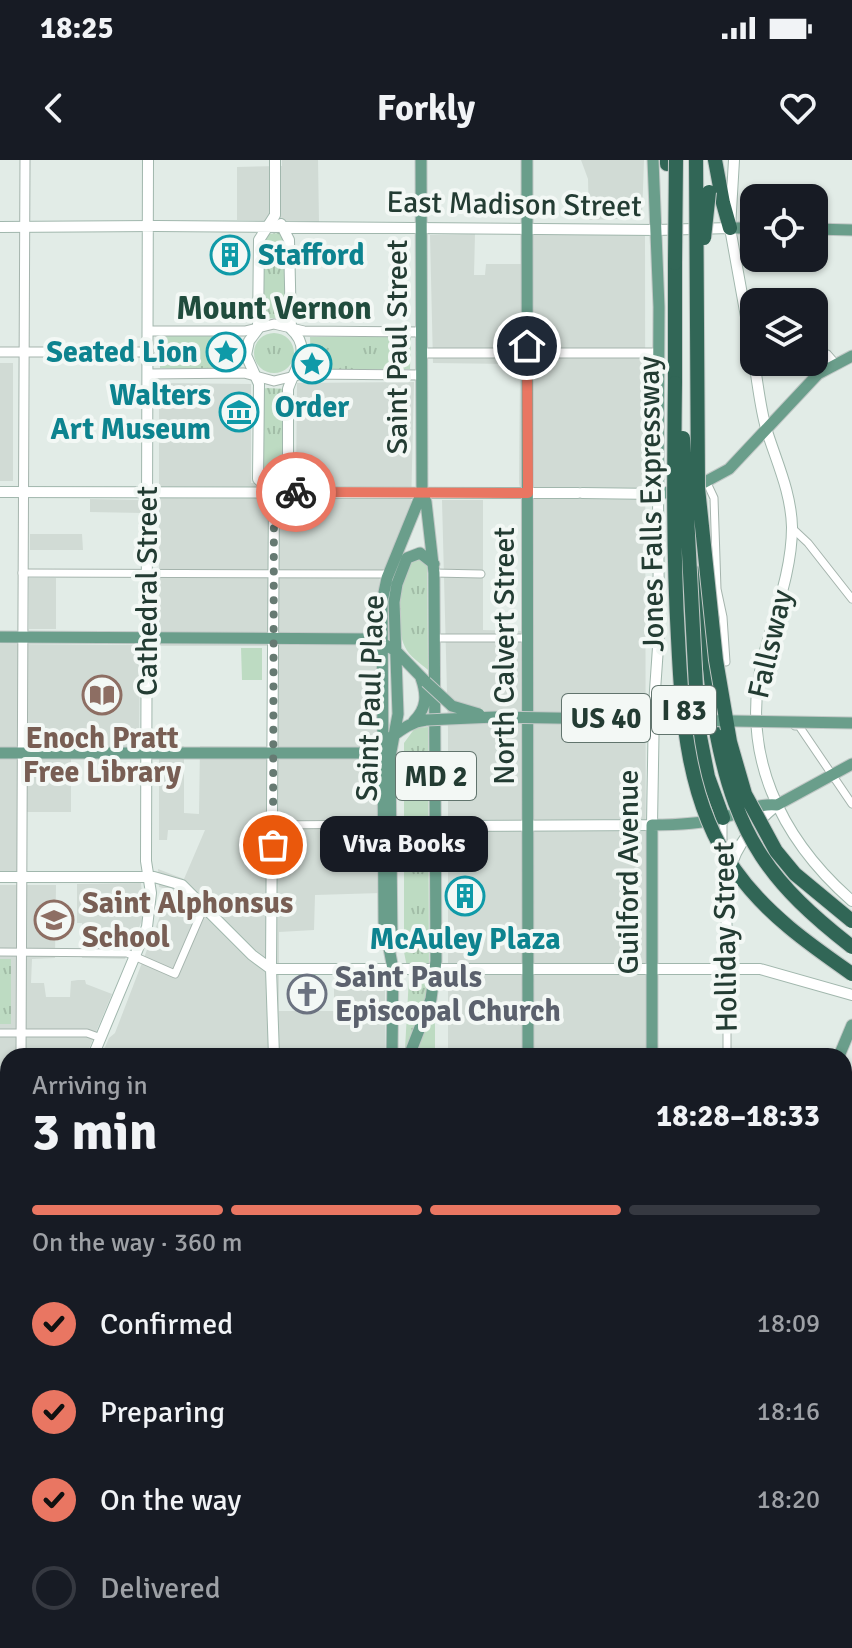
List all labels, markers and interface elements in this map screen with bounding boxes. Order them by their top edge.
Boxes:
text: 18:25 [40,10,114,47]
icon: back [32,86,76,130]
text: Forkly [377,86,475,131]
icon: heart [776,86,820,130]
street label: East Madison Street [386,184,642,225]
map controls [740,184,828,376]
button: locate [740,184,828,272]
building icon: Stafford [209,234,251,276]
place label: Stafford [258,237,365,274]
street label: Saint Paul Street [379,239,416,455]
button: layers [740,288,828,376]
district label: Mount Vernon [176,289,372,328]
pin [493,312,561,380]
icon: home [505,324,549,368]
place icon: Seated Lion [205,331,247,373]
place label: Seated Lion [46,334,198,371]
place icon: Order [291,343,333,385]
street label: Jones Falls Expressway [630,356,673,652]
place label: Walters Art Museum [51,377,211,448]
place label: Order [275,389,349,426]
museum icon: Walters Art Museum [218,391,260,433]
courier [256,452,336,532]
icon: bike [274,470,318,514]
street label: Cathedral Street [129,486,166,696]
street label: North Calvert Street [486,527,523,785]
street label: Fallsway [740,586,801,702]
street label: Saint Paul Place [348,594,393,802]
library icon: Enoch Pratt Free Library [81,674,123,716]
road number: I 83 [652,686,716,734]
road number: US 40 [562,694,650,742]
place label: Enoch Pratt Free Library [23,720,181,791]
road number: MD 2 [396,752,476,800]
street label: Guilford Avenue [610,770,647,974]
pin [239,811,307,879]
callout: Viva Books [321,817,489,873]
icon: bag [251,823,295,867]
text: Viva Books [342,828,466,860]
street label: Holliday Street [705,841,746,1033]
building icon: McAuley Plaza [444,875,486,917]
place label: Saint Alphonsus School [82,885,293,956]
school or university icon: Saint Alphonsus School [33,899,75,941]
place label: McAuley Plaza [369,921,561,958]
place label: Saint Pauls Episcopal Church [335,959,561,1030]
church icon: Saint Pauls Episcopal Church [286,973,328,1015]
text: Arriving in [32,1070,148,1102]
text: 18:28–18:33 [656,1098,820,1135]
text: 3 min [32,1100,158,1164]
text: On the way · 360 m [32,1227,242,1259]
icon: check [32,1302,76,1346]
text: Confirmed [100,1306,233,1343]
text: 18:09 [757,1308,820,1340]
icon: check [32,1390,76,1434]
text: Preparing [100,1394,225,1431]
text: 18:16 [757,1396,820,1428]
icon: check [32,1478,76,1522]
text: On the way [100,1482,241,1519]
text: 18:20 [757,1484,820,1516]
text: Delivered [100,1570,221,1607]

